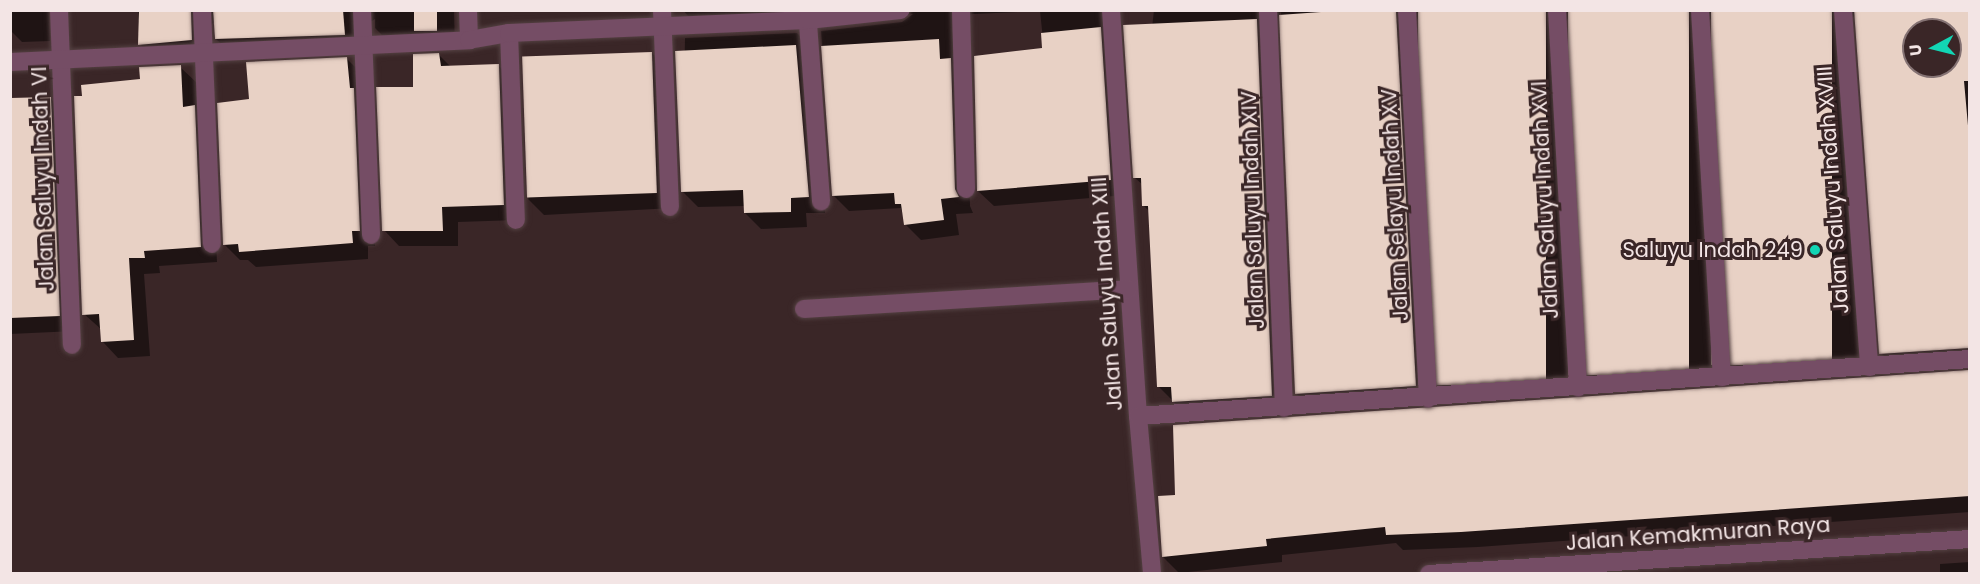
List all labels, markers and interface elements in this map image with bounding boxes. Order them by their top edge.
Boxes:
north arrow [1902,18,1962,78]
text: U [1904,43,1928,57]
street label: Jalan Saluyu Indah XVIII [1812,65,1854,315]
street label: Jalan Saluyu Indah VI [26,66,60,292]
street label: Jalan Saluyu Indah XVI [1526,80,1564,320]
street label: Jalan Selayu Indah XV [1376,88,1414,322]
street label: Jalan Saluyu Indah XIV [1236,91,1270,329]
street label: Jalan Saluyu Indah XIII [1086,176,1128,412]
place label: Saluyu Indah 249 [1622,237,1803,263]
marker: Saluyu Indah 249 [1808,243,1822,257]
street label: Jalan Kemakmuran Raya [1565,512,1831,556]

